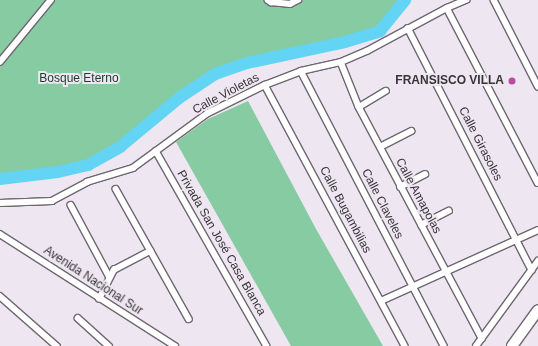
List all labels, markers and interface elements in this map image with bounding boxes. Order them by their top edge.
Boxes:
street label: Calle Violetas [190,70,262,118]
park label: Bosque Eterno [39,72,119,86]
place label: FRANSISCO VILLA [395,74,504,88]
marker: FRANSISCO VILLA [507,76,517,86]
street label: Calle Girasoles [455,104,505,184]
street label: Calle Amapolas [392,156,444,236]
street label: Calle Bugambilias [316,164,374,256]
street label: Calle Claveles [358,167,406,241]
street label: Privada San José Casa Blanca [173,168,269,318]
street label: Avenida Nacional Sur [41,244,145,318]

